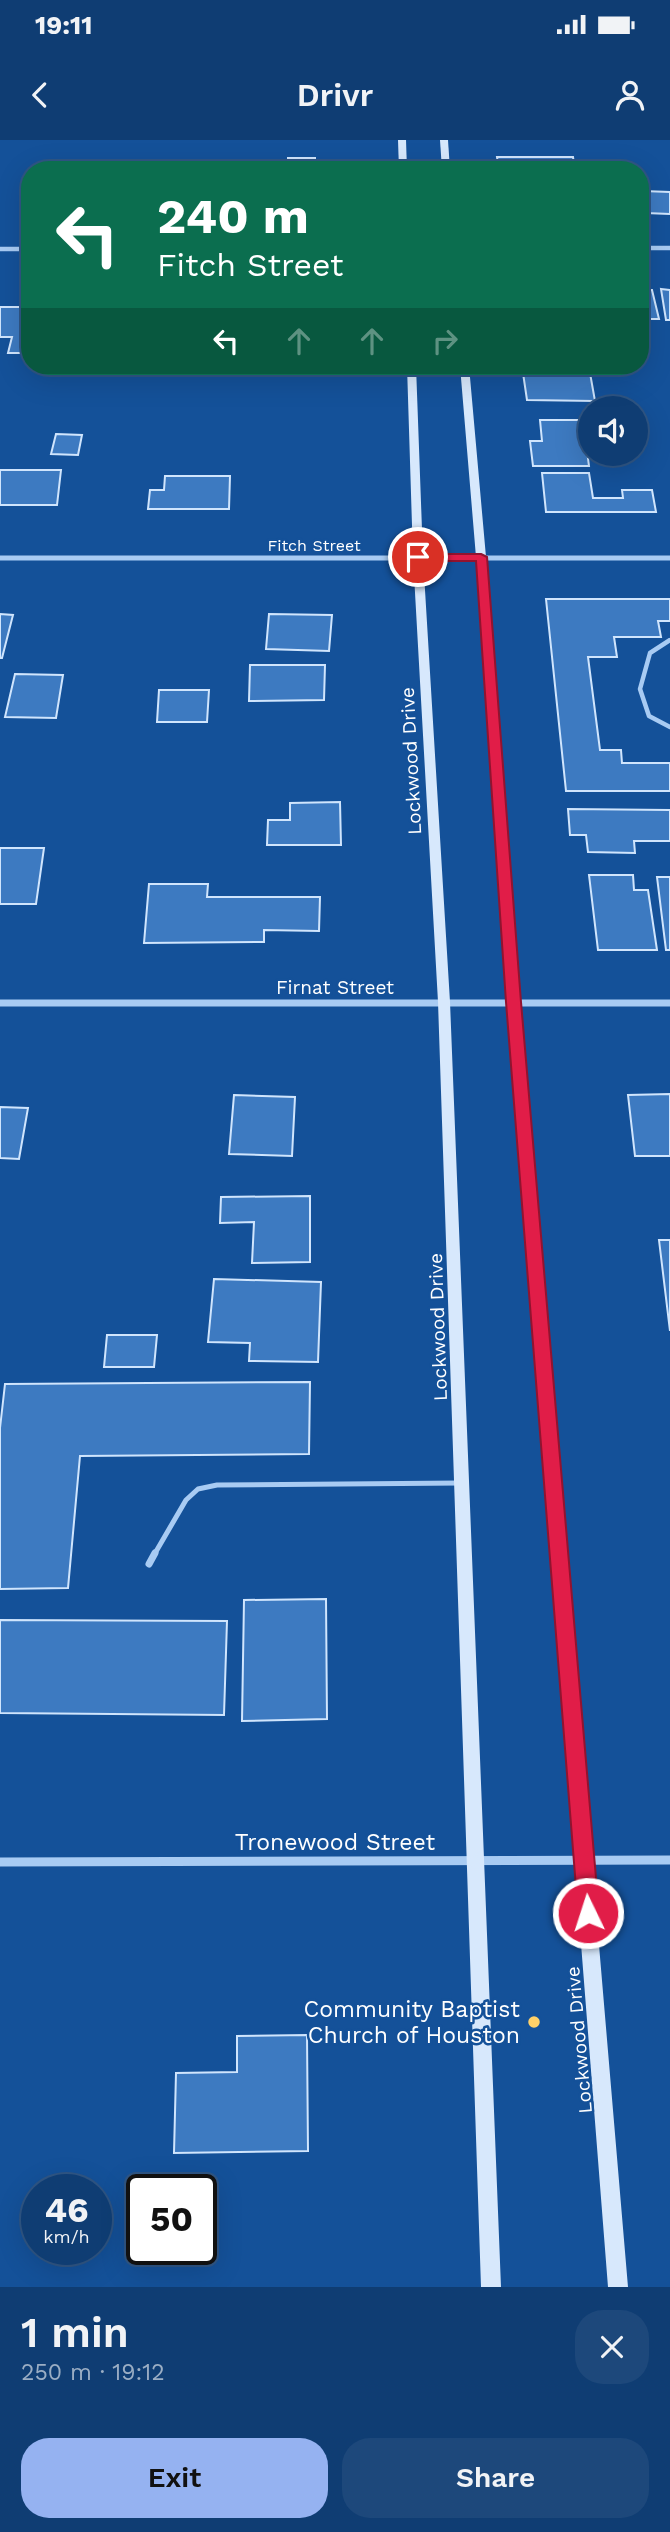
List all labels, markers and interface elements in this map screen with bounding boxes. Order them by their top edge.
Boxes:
text: 19:11 [35,10,93,40]
icon: back [21,76,59,114]
text: Drivr [297,76,373,114]
icon: person [611,76,649,114]
text: 240 m [157,187,309,245]
icon: left [42,189,133,280]
text: Fitch Street [157,246,343,284]
icon: left [207,322,245,360]
icon: ahead [280,322,318,360]
icon: ahead [353,322,391,360]
icon: right [426,322,464,360]
map controls [578,396,648,466]
button: sound [578,396,648,466]
pin [388,527,448,587]
street label: Fitch Street [267,536,361,555]
icon: arrive [399,538,437,576]
street label: Lockwood Drive [396,687,426,835]
street label: Firnat Street [276,976,394,999]
street label: Lockwood Drive [424,1253,452,1401]
street label: Tronewood Street [235,1829,436,1856]
position arrow [551,1876,625,1950]
street label: Lockwood Drive [561,1965,597,2115]
place label: Community Baptist Church of Houston [304,1996,520,2049]
marker: Community Baptist Church of Houston [526,2014,542,2030]
speed limit sign: 50 [126,2174,217,2265]
text: 46 [44,2189,89,2231]
text: km/h [43,2226,90,2247]
text: 1 min [21,2308,129,2357]
button: close [575,2310,649,2384]
text: 250 m · 19:12 [21,2359,165,2386]
button: Exit [21,2438,328,2518]
button: Share [342,2438,649,2518]

